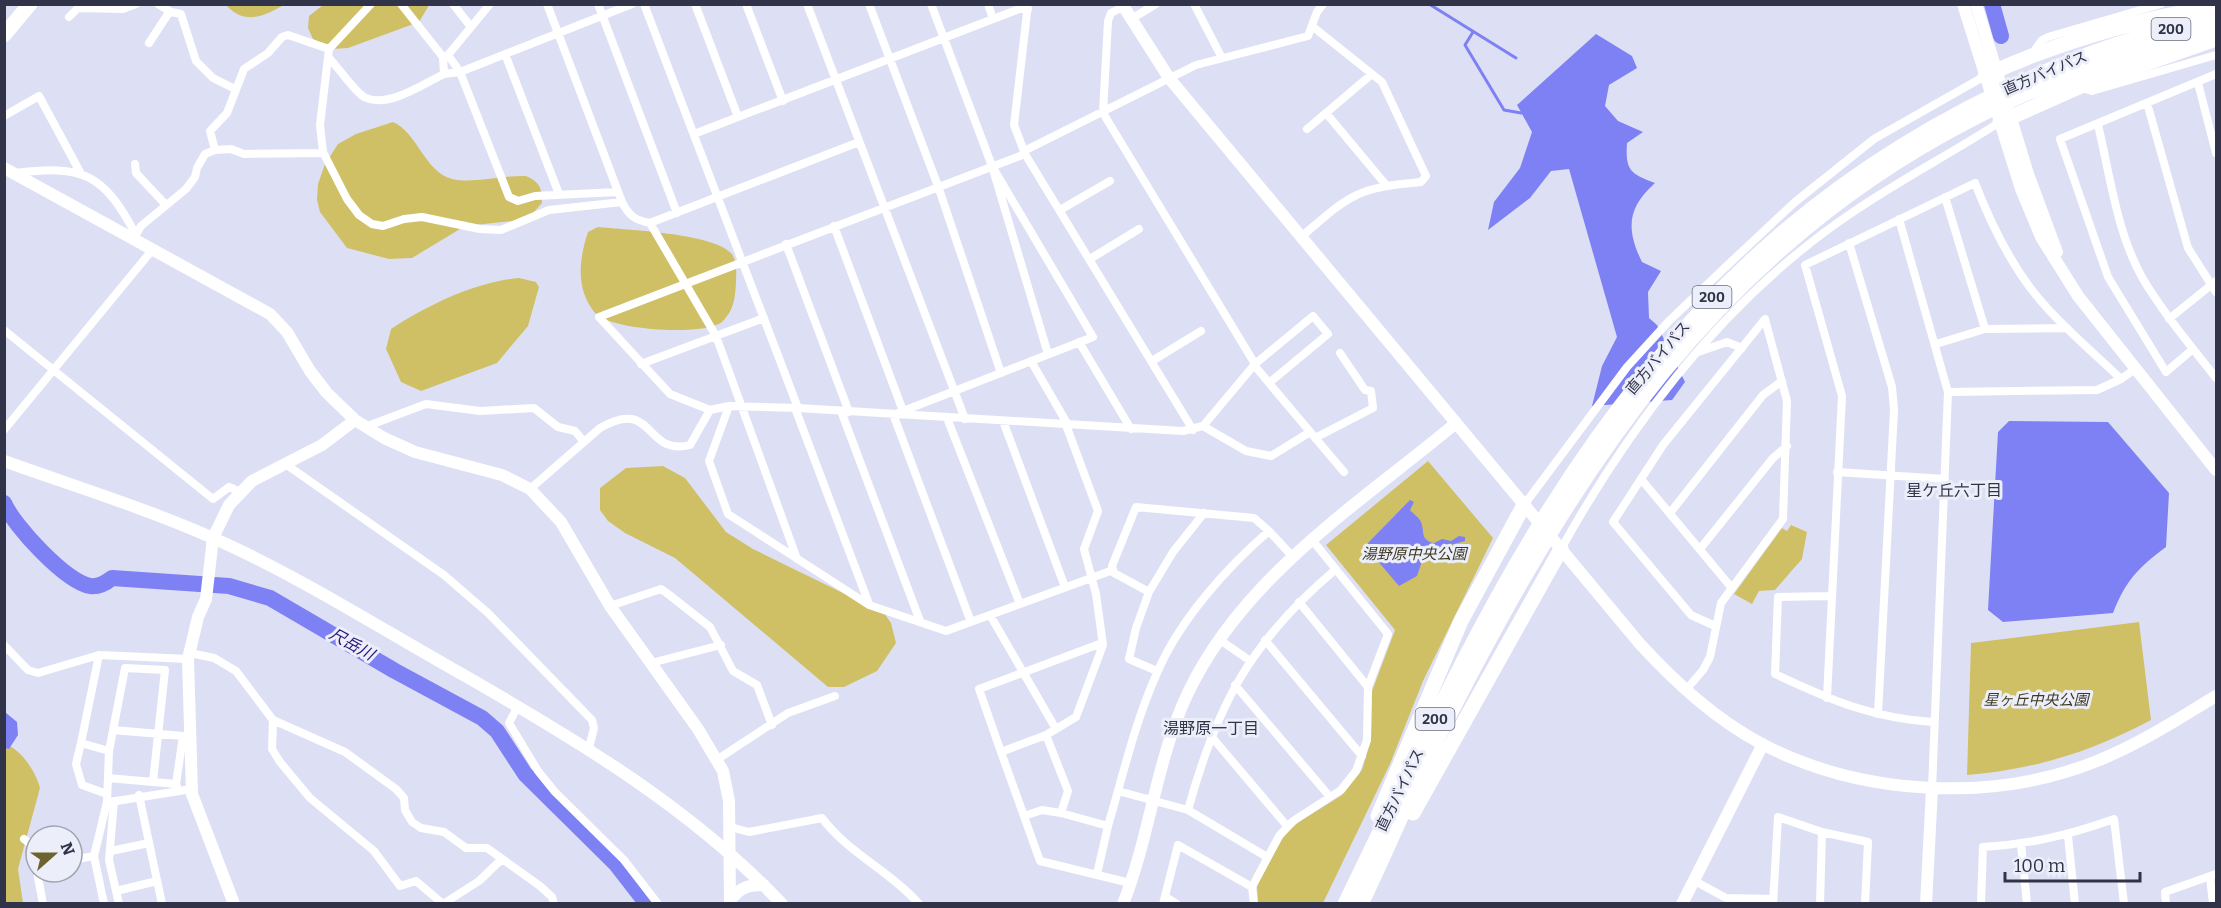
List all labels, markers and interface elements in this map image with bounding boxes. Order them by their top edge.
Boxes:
road number: 200 [2152,18,2190,40]
street label: 直方バイパス [2000,47,2090,99]
road number: 200 [1692,286,1732,308]
street label: 直方バイパス [1622,318,1694,398]
district label: 星ケ丘六丁目 [1906,481,2002,500]
park label: 湯野原中央公園 [1361,545,1468,563]
water label: 尺岳川 [326,624,379,665]
park label: 星ヶ丘中央公園 [1983,691,2090,709]
road number: 200 [1416,708,1454,730]
district label: 湯野原一丁目 [1163,719,1259,738]
street label: 直方バイパス [1372,746,1428,834]
north arrow [24,824,84,884]
text: N [56,840,79,858]
scale bar [2005,845,2140,883]
text: 100 m [2014,855,2065,877]

